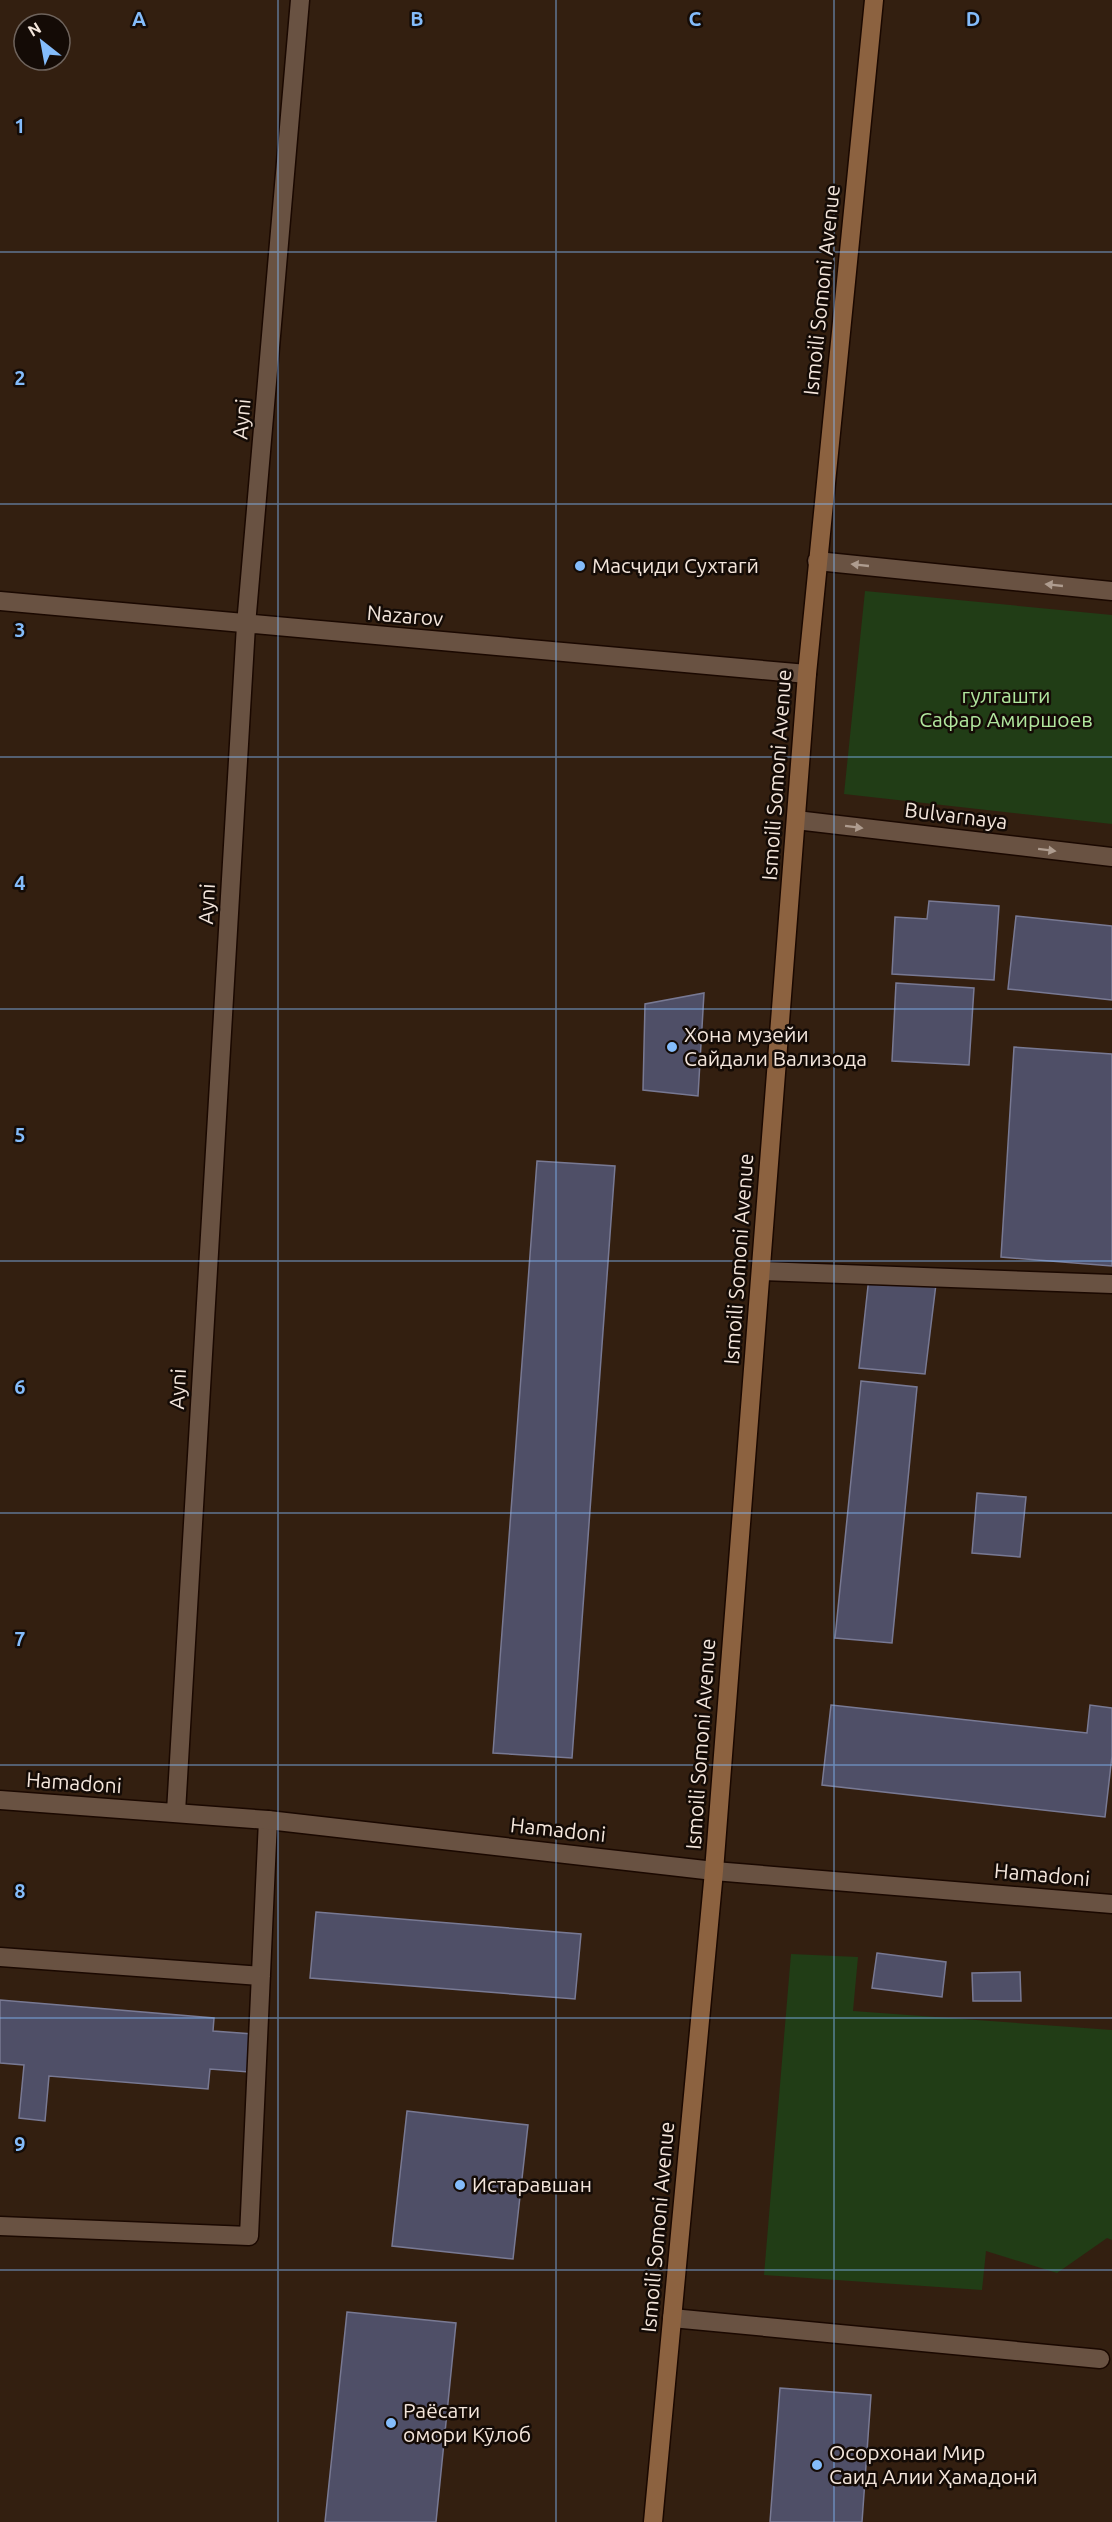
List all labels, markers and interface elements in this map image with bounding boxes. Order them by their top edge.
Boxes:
text: A [132,7,146,30]
text: B [410,7,424,30]
text: C [689,7,702,30]
text: D [966,7,980,30]
north arrow [12,12,72,72]
text: N [25,18,44,40]
text: 1 [14,114,26,137]
street label: Ismoili Somoni Avenue [798,183,844,396]
text: 2 [14,366,26,389]
street label: Ayni [227,398,255,440]
place label: Масҷиди Сухтагӣ [592,553,759,577]
marker: Масҷиди Сухтагӣ [573,559,587,573]
one-way arrow [850,560,869,570]
one-way arrow [1044,580,1063,590]
street label: Nazarov [366,600,444,630]
text: 3 [14,618,26,641]
street label: Ismoili Somoni Avenue [757,668,795,881]
park label: гулгашти Сафар Амиршоев [919,683,1093,731]
street label: Bulvarnaya [903,797,1009,833]
one-way arrow [844,822,863,831]
one-way arrow [1038,845,1057,855]
text: 4 [14,871,26,894]
street label: Ayni [193,883,219,925]
place label: Хона музейи Сайдали Вализода [684,1022,867,1070]
marker: Хона музейи Сайдали Вализода [665,1040,679,1054]
text: 5 [14,1123,26,1146]
street label: Ismoili Somoni Avenue [719,1152,757,1365]
street label: Ayni [164,1368,190,1410]
text: 6 [14,1375,26,1398]
text: 7 [14,1627,26,1650]
street label: Ismoili Somoni Avenue [681,1637,719,1850]
street label: Hamadoni [25,1767,123,1797]
street label: Hamadoni [509,1812,607,1846]
street label: Hamadoni [993,1858,1091,1890]
text: 8 [14,1879,26,1902]
street label: Ismoili Somoni Avenue [636,2120,678,2333]
text: 9 [14,2132,26,2155]
place label: Истаравшан [472,2172,592,2196]
marker: Истаравшан [453,2178,467,2192]
place label: Раёсати омори Кӯлоб [403,2398,531,2446]
marker: Раёсати омори Кӯлоб [384,2416,398,2430]
place label: Осорхонаи Мир Саид Алии Ҳамадонӣ [829,2440,1038,2488]
marker: Осорхонаи Мир Саид Алии Ҳамадонӣ [810,2458,824,2472]

